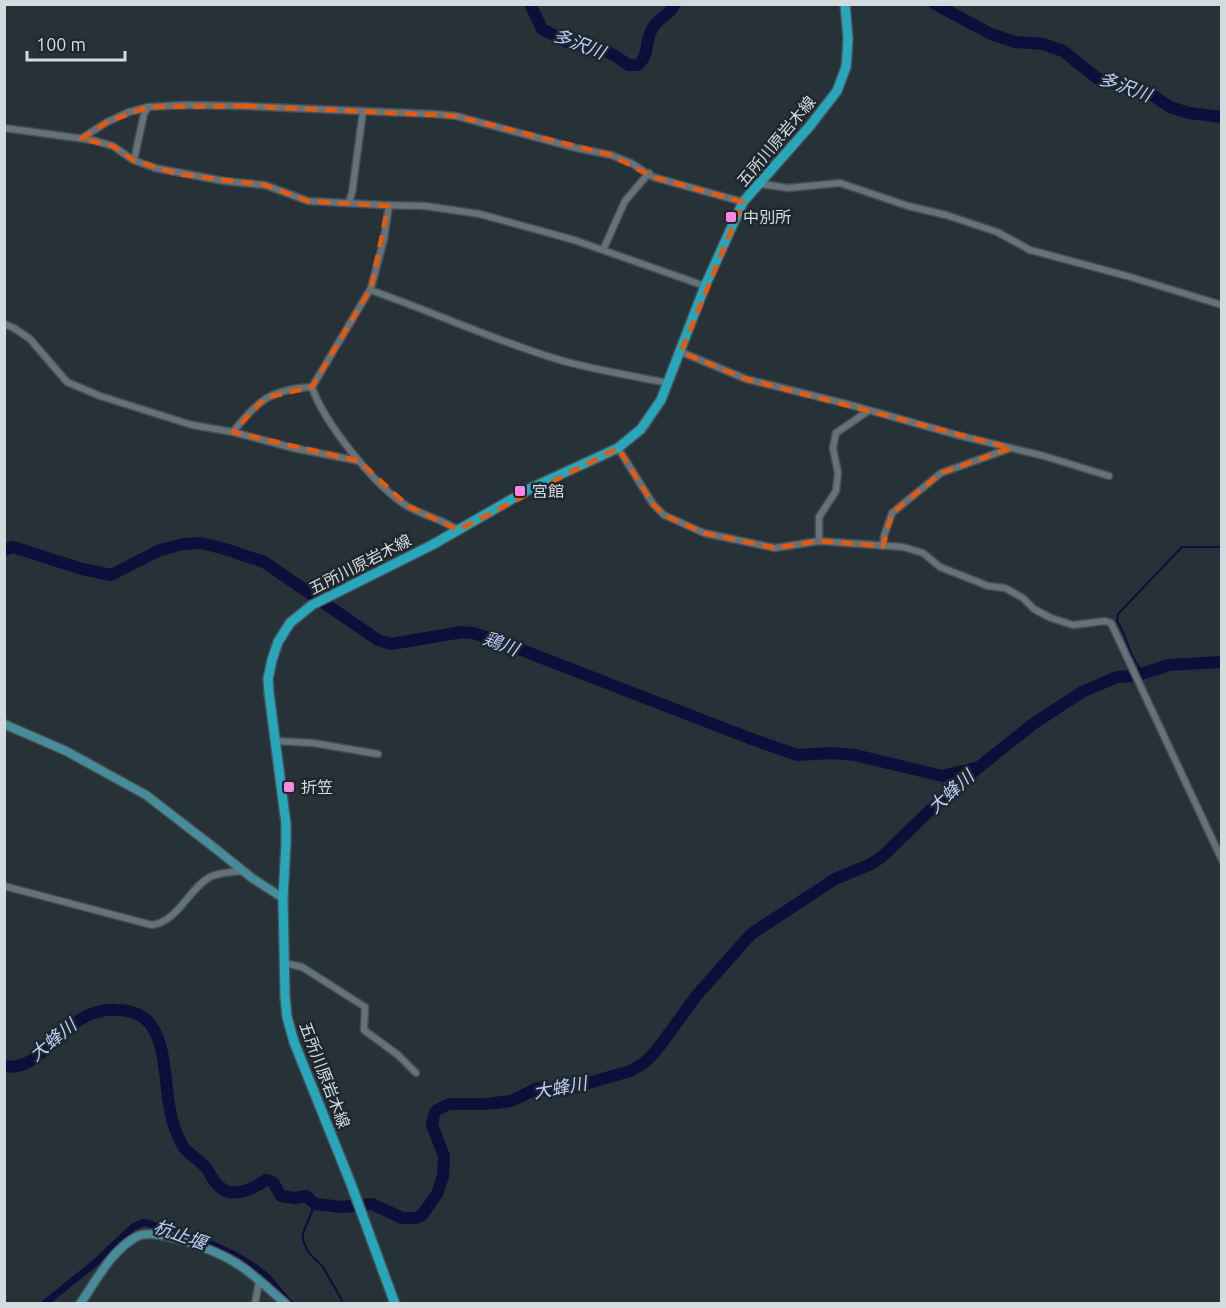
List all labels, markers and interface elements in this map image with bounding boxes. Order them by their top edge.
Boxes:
scale bar [27,24,124,62]
water label: 多沢川 [551,24,610,63]
text: 100 m [36,34,86,54]
water label: 多沢川 [1097,67,1156,105]
street label: 五所川原岩木線 [733,92,819,190]
place label: 中別所 [743,208,791,226]
marker: 中別所 [724,210,738,224]
place label: 宮館 [532,482,564,500]
marker: 宮館 [513,484,527,498]
street label: 五所川原岩木線 [306,531,414,597]
water label: 鶏川 [481,627,524,660]
water label: 大蜂川 [924,764,979,817]
place label: 折笠 [301,778,333,796]
marker: 折笠 [282,780,296,794]
water label: 大蜂川 [25,1013,81,1064]
street label: 五所川原岩木線 [297,1019,353,1131]
water label: 大蜂川 [532,1072,590,1102]
water label: 杭止堰 [152,1215,212,1254]

